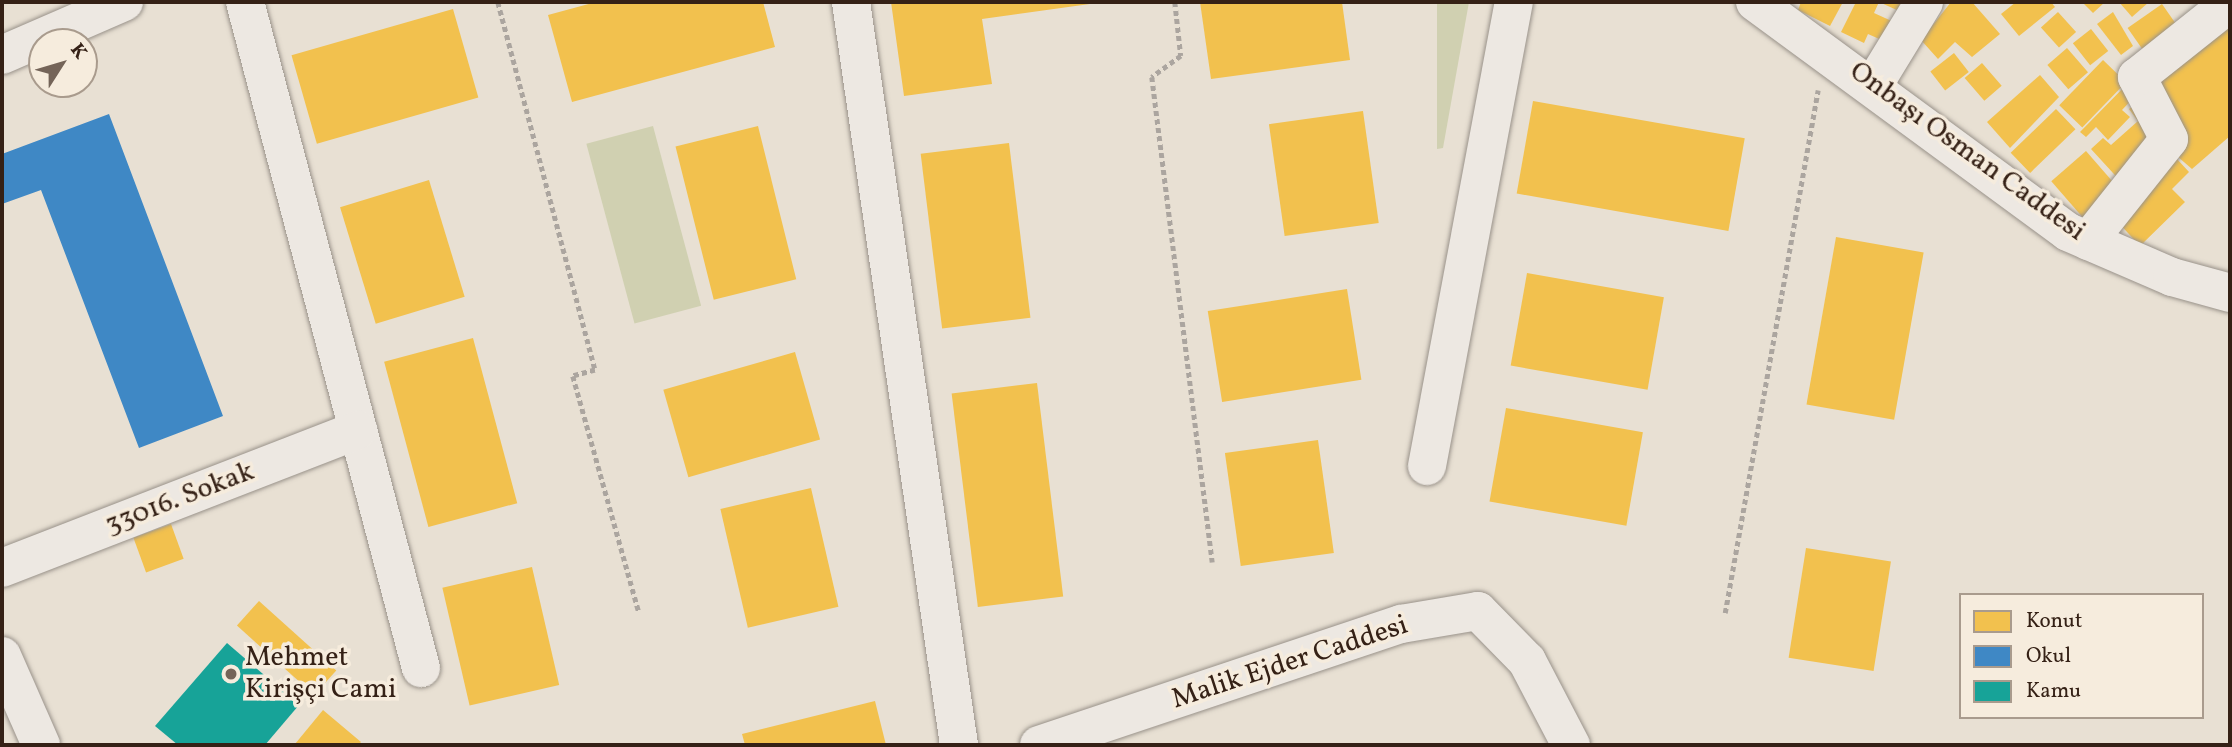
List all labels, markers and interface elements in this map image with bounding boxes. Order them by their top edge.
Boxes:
north arrow [28,28,98,98]
text: K [64,38,93,65]
street label: Onbaşı Osman Caddesi [1842,55,2092,249]
street label: 33016. Sokak [101,455,259,543]
legend [1959,593,2204,719]
text: Konut [2026,607,2082,636]
street label: Malik Ejder Caddesi [1168,609,1412,717]
place label: Mehmet Kirişçi Cami [245,641,397,707]
text: Okul [2026,642,2071,671]
marker: Mehmet Kirişçi Cami [223,666,239,682]
text: Kamu [2026,677,2081,706]

